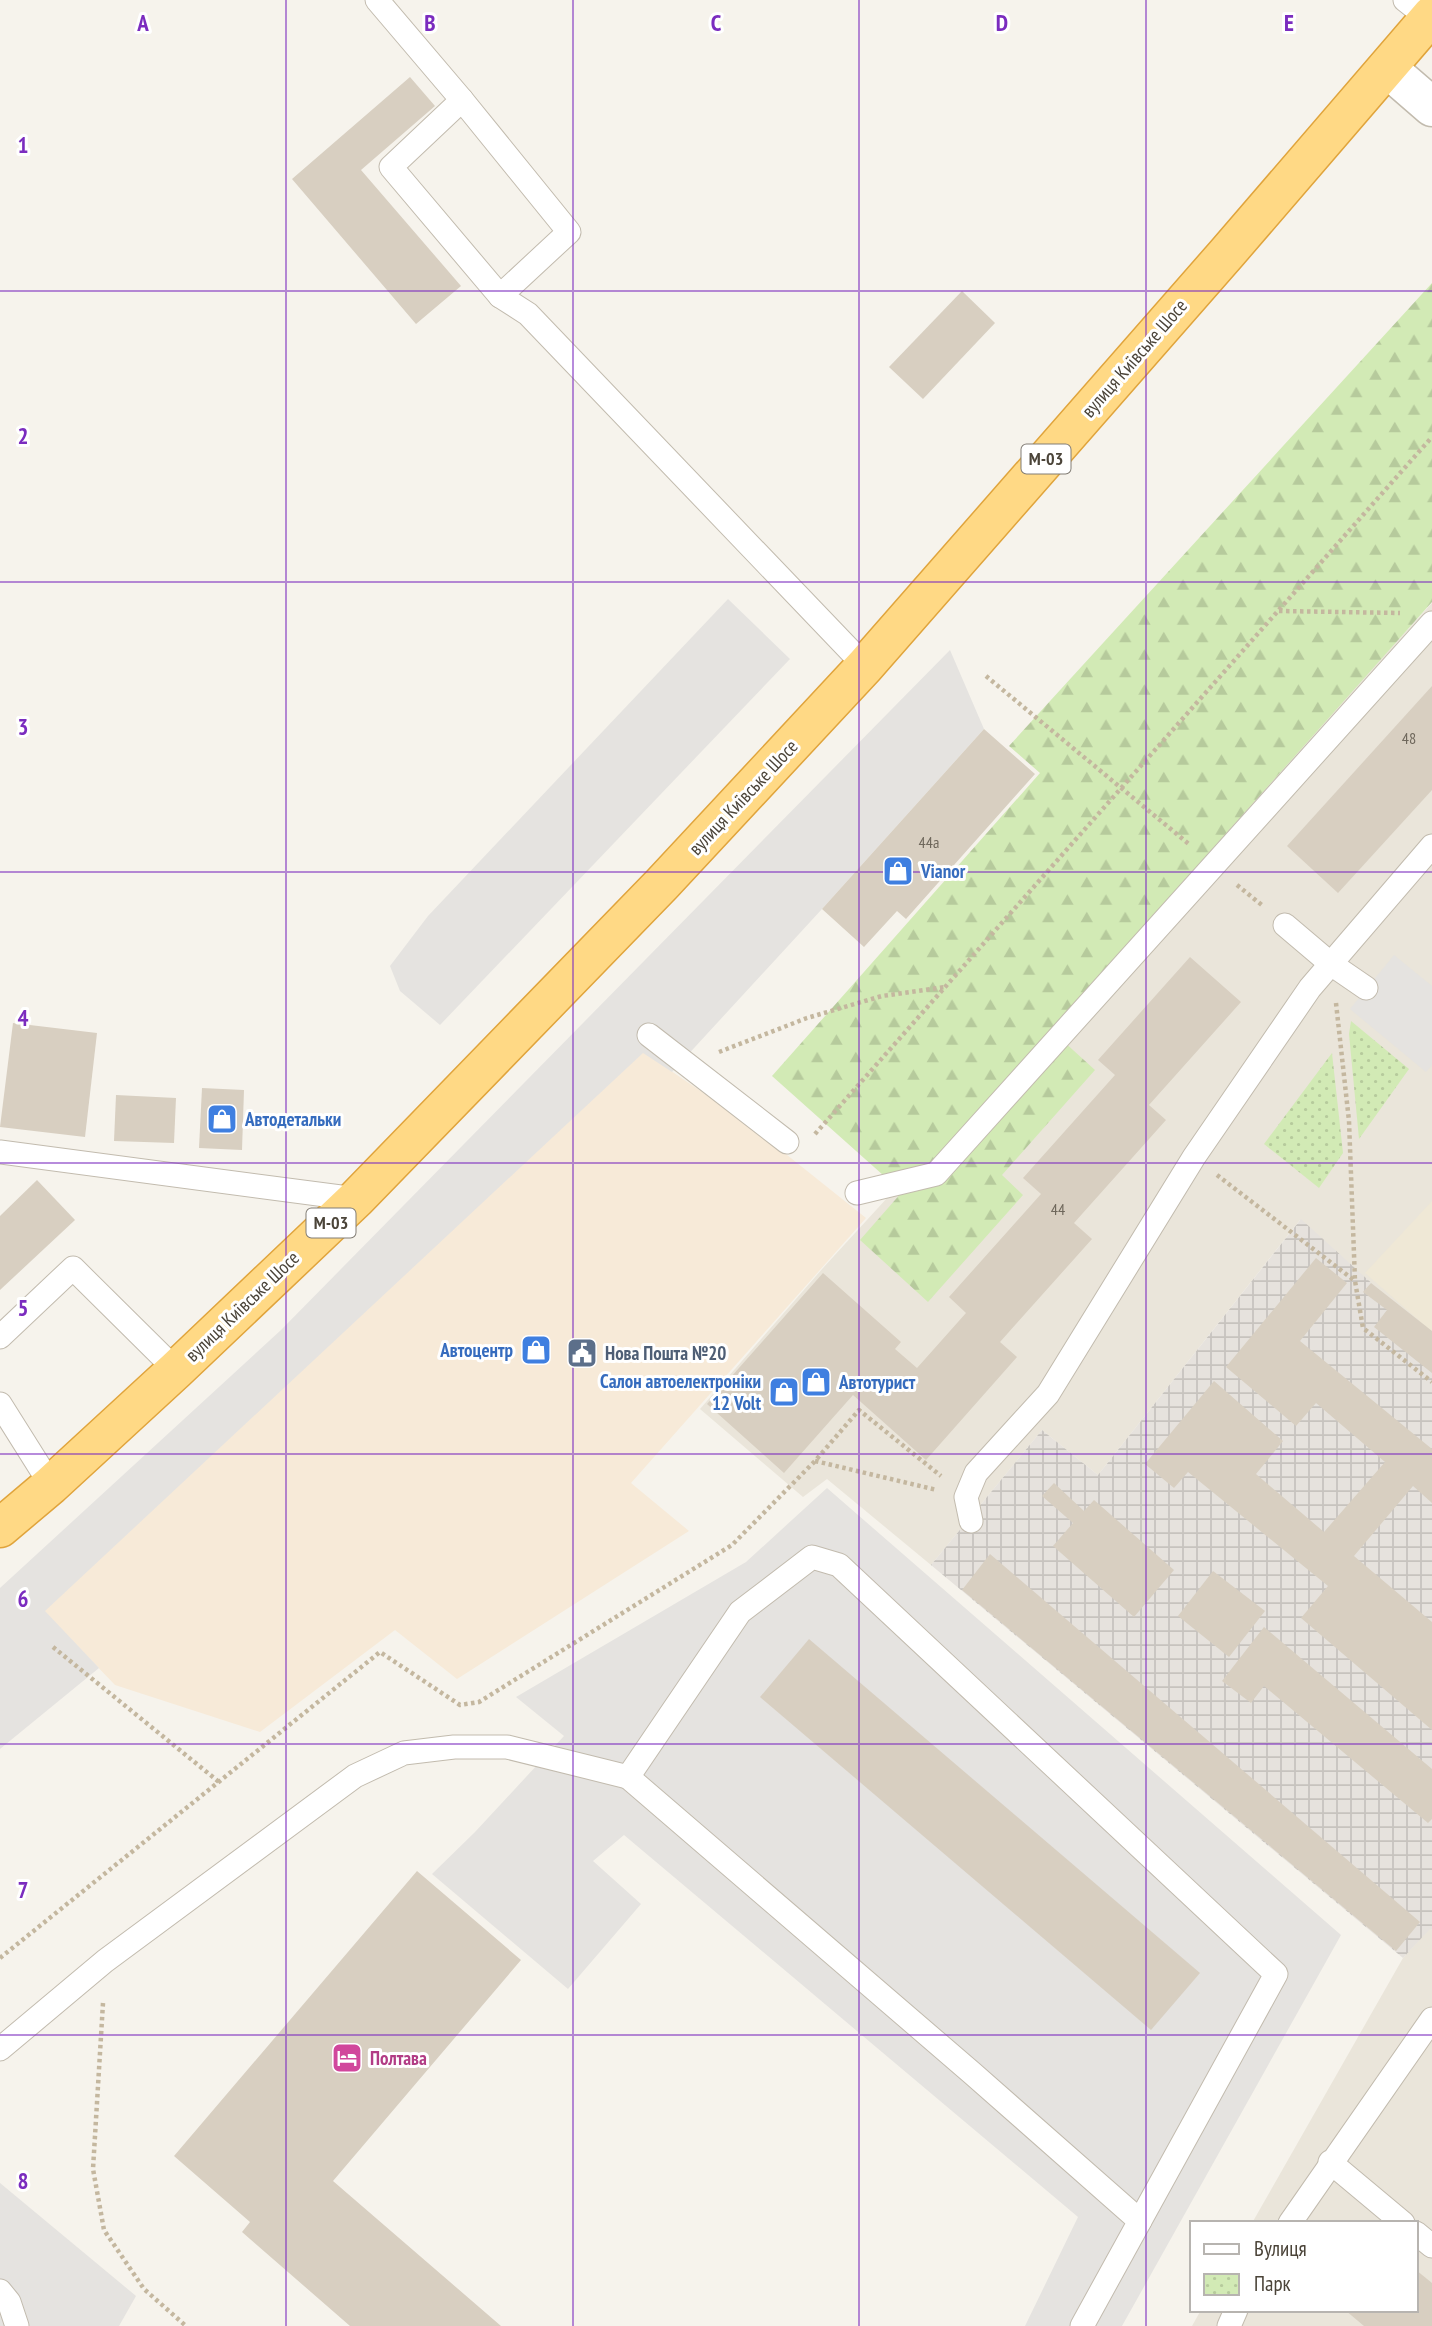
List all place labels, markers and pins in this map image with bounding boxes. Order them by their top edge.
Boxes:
shop icon: Vianor [881,854,915,888]
place label: Vianor [920,859,966,883]
shop icon: Автодетальки [205,1102,239,1136]
place label: Автодетальки [244,1107,341,1131]
shop icon: Автоцентр [519,1333,553,1367]
public building icon: Нова Пошта №20 [565,1336,599,1370]
place label: Автоцентр [439,1338,514,1362]
place label: Нова Пошта №20 [605,1341,726,1365]
shop icon: Автотурист [799,1365,833,1399]
place label: Салон автоелектроніки 12 Volt [600,1369,761,1415]
place label: Автотурист [838,1370,916,1394]
shop icon: Салон автоелектроніки 12 Volt [767,1375,801,1409]
hotel icon: Полтава [330,2041,364,2075]
place label: Полтава [370,2046,427,2070]

